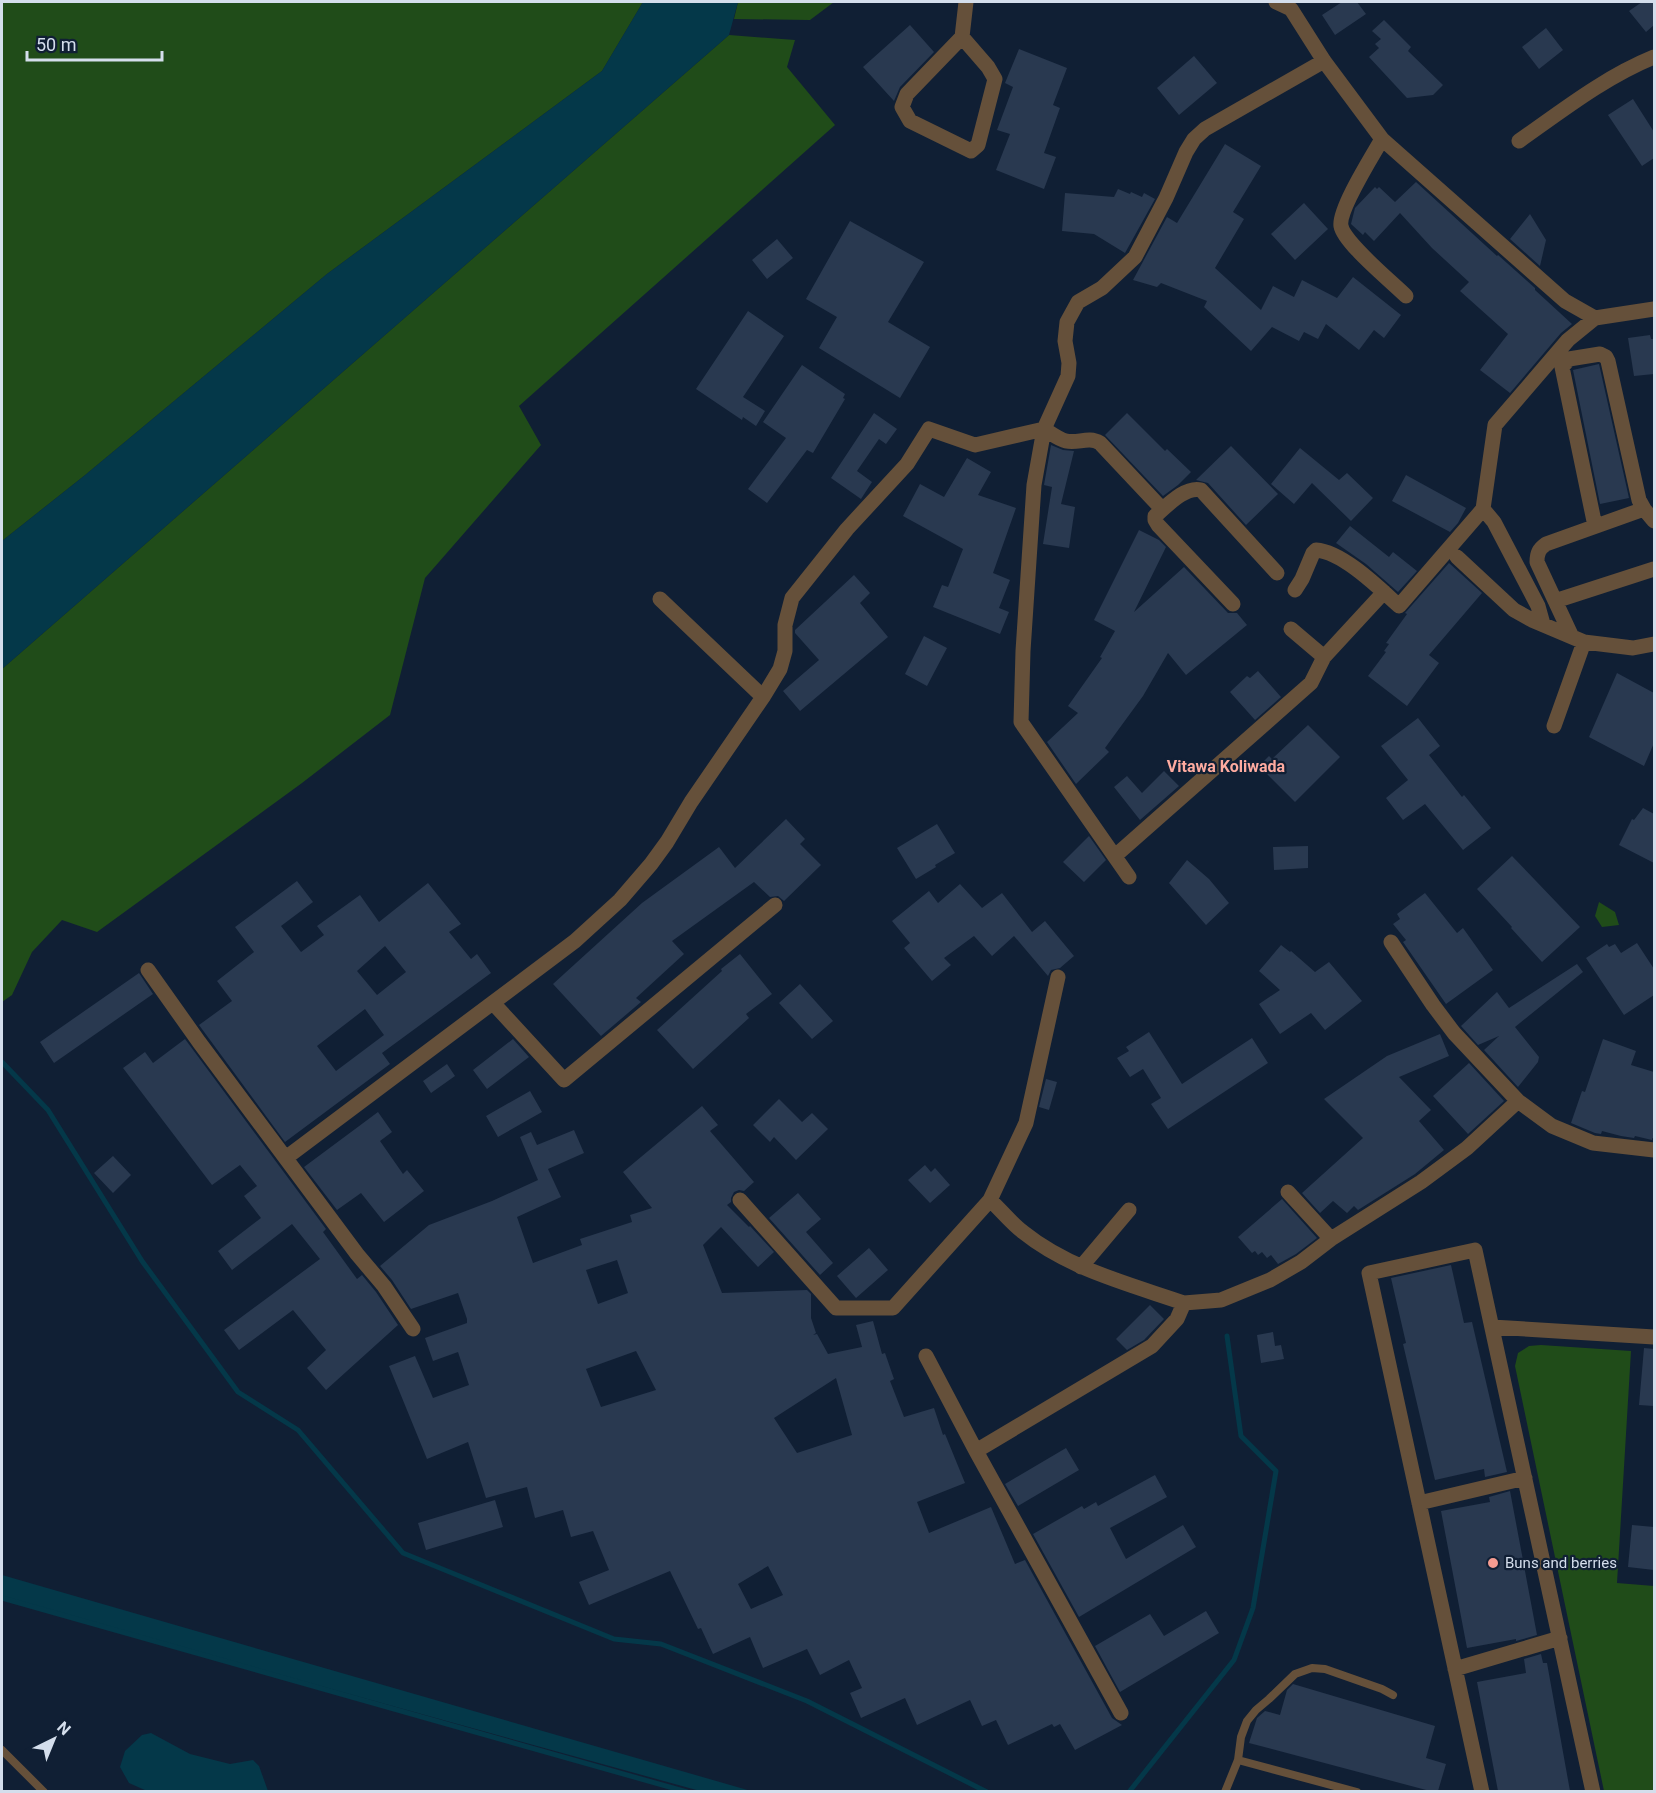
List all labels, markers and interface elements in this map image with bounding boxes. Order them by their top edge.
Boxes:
scale bar [27,24,162,62]
text: 50 m [36,34,76,55]
district label: Vitawa Koliwada [1167,757,1286,776]
place label: Buns and berries [1505,1554,1617,1572]
marker: Buns and berries [1486,1556,1500,1570]
north arrow [24,1709,84,1769]
text: N [53,1718,74,1739]

